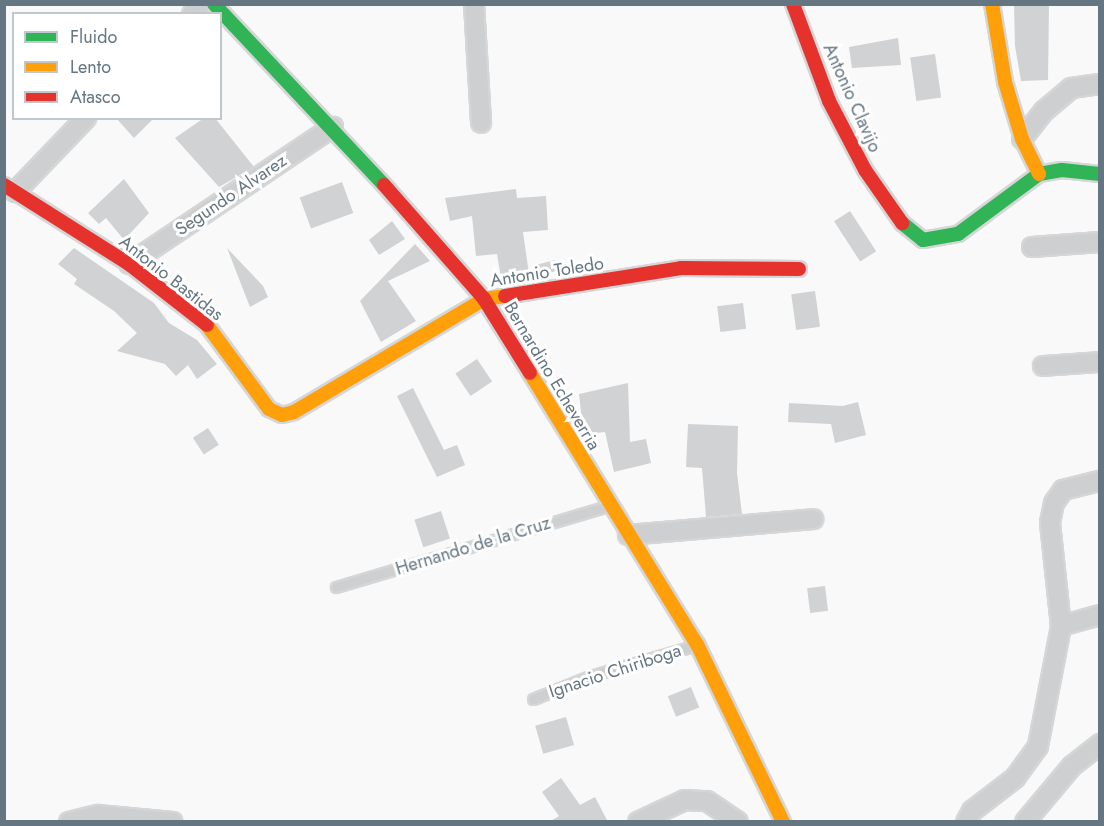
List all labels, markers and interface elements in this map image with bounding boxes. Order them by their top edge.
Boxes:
legend [12,12,222,120]
text: Fluido [70,24,117,50]
street label: Antonio Clavijo [818,40,886,156]
text: Lento [70,54,111,80]
text: Atasco [70,84,121,110]
street label: Segundo Alvarez [171,150,291,240]
street label: Antonio Bastidas [115,231,227,325]
street label: Antonio Toledo [489,252,605,292]
street label: Bernardino Echeverria [499,298,605,454]
street label: Hernando de la Cruz [393,512,553,580]
street label: Ignacio Chiriboga [546,639,684,703]

